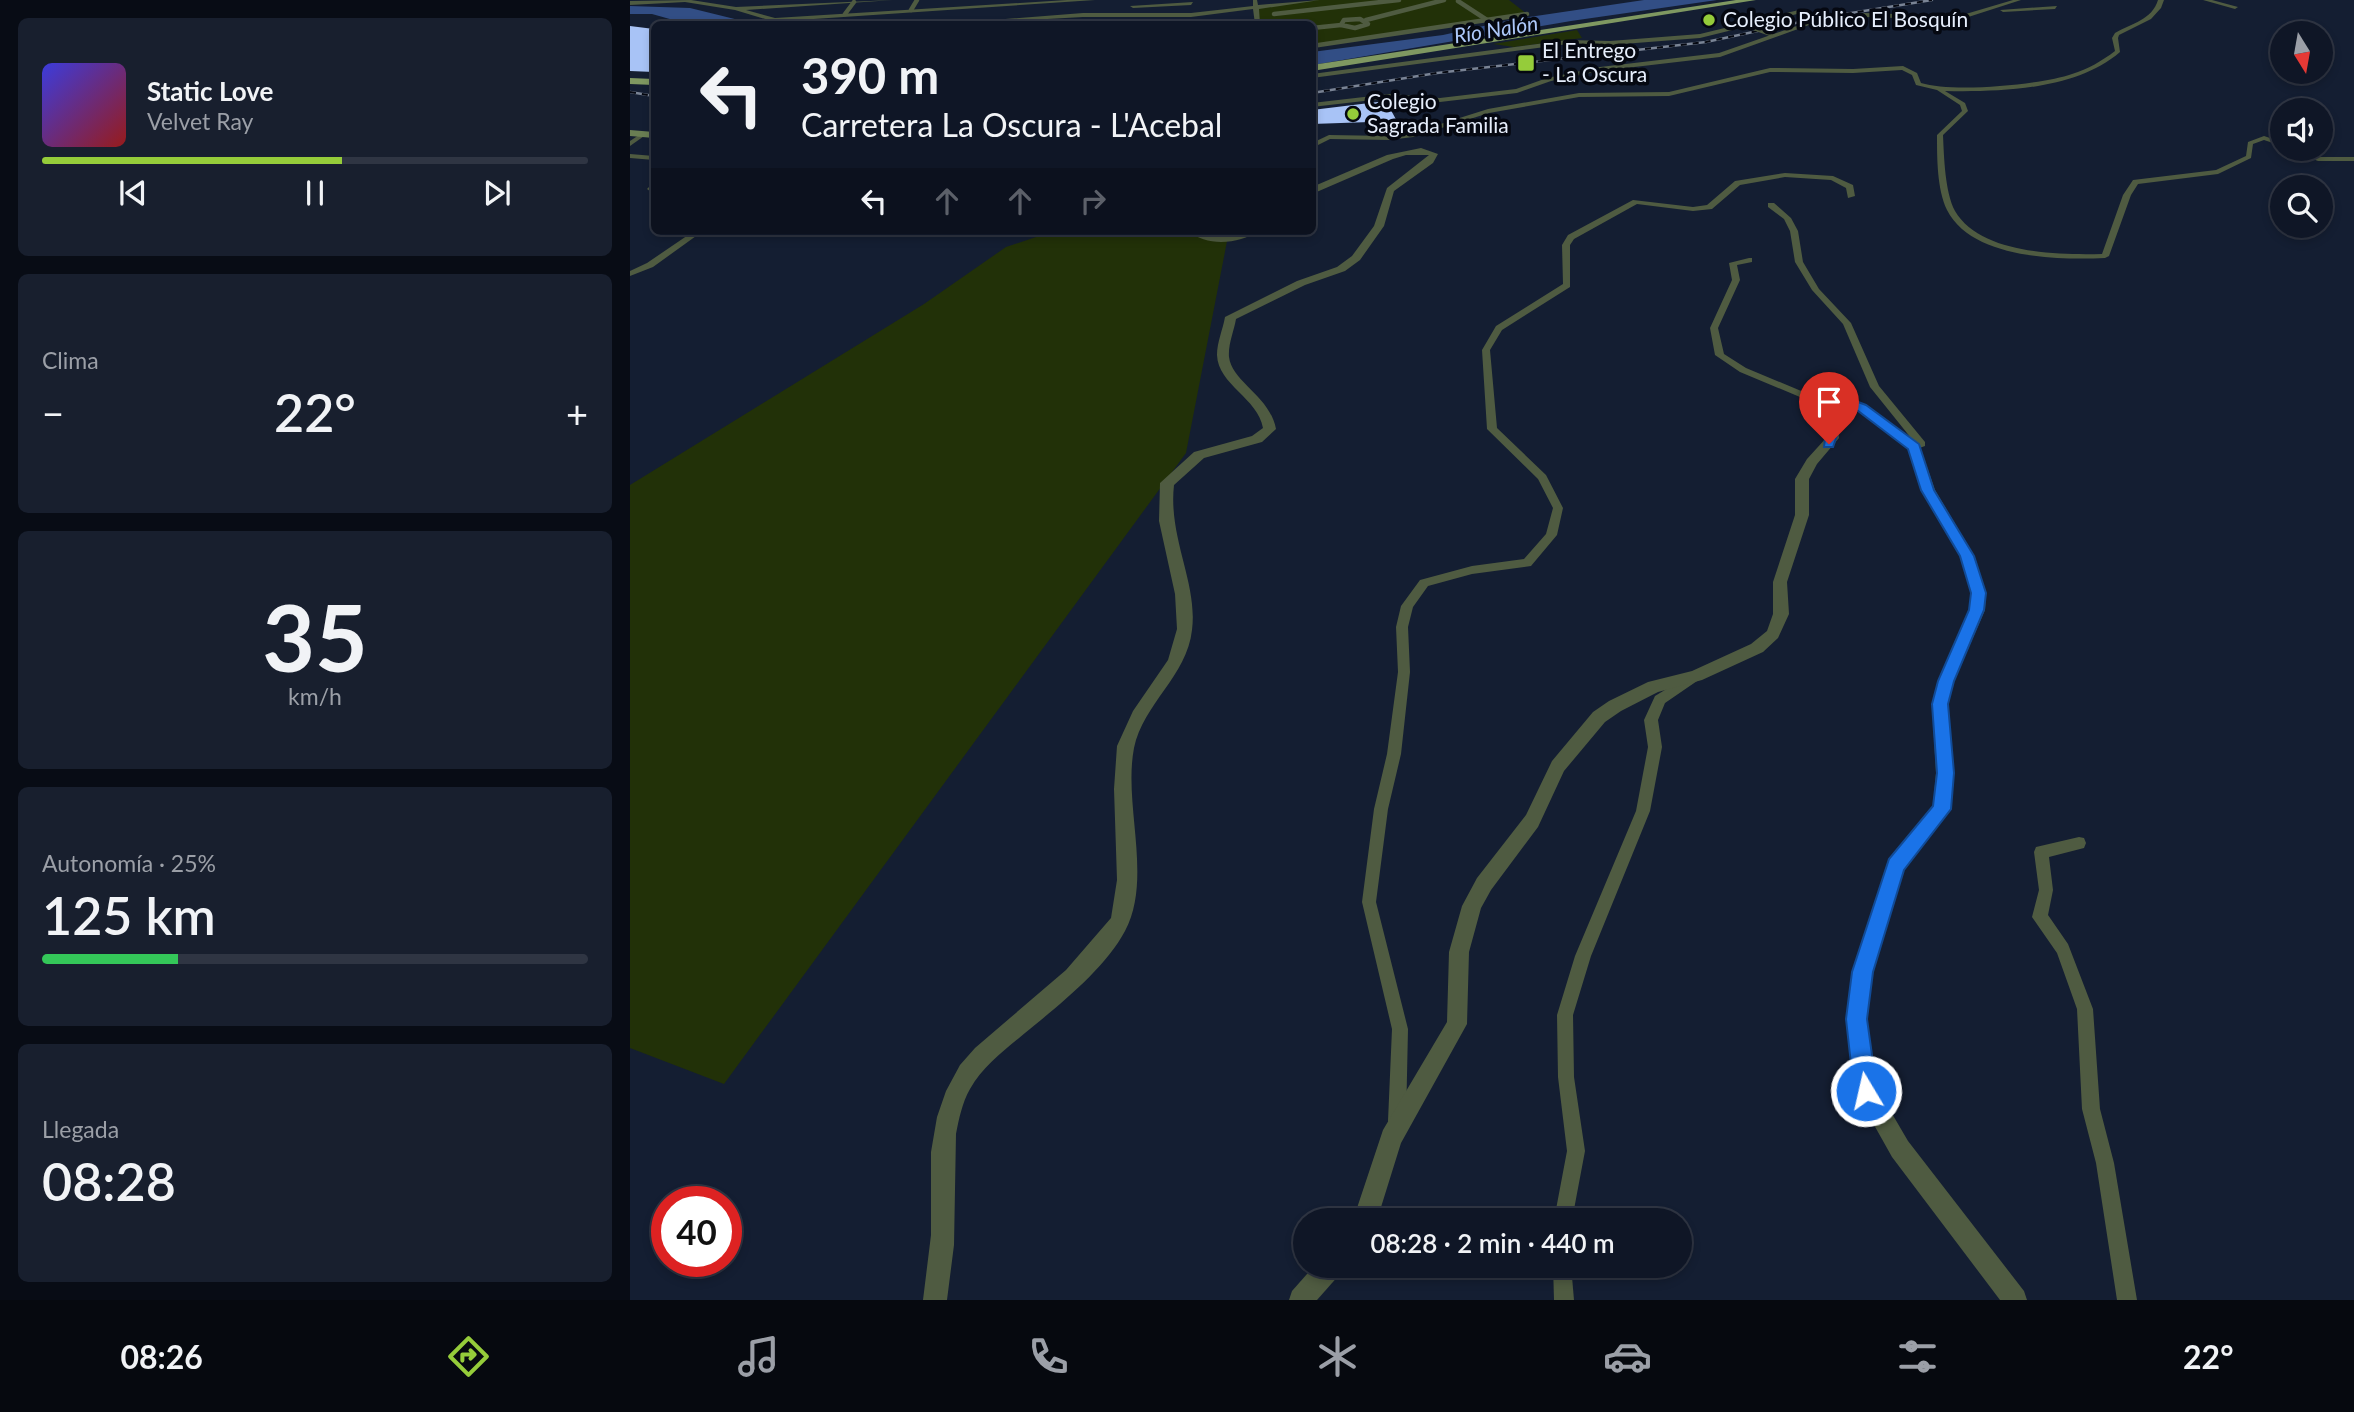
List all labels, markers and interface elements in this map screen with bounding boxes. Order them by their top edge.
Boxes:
place label: Colegio Público El Bosquín [1723,6,1968,31]
water label: Río Nalón [1452,10,1540,47]
marker: Colegio Público El Bosquín [1701,12,1717,28]
north arrow [2270,21,2333,84]
map controls [2270,21,2333,238]
place label: El Entrego - La Oscura [1542,37,1647,86]
text: 390 m [801,46,939,104]
icon: left [686,49,777,140]
marker: El Entrego - La Oscura [1516,53,1536,73]
text: Static Love [147,75,274,107]
place label: Colegio Sagrada Familia [1367,88,1509,137]
button: sound [2270,98,2333,161]
text: Carretera La Oscura - L'Acebal [801,105,1222,144]
marker: Colegio Sagrada Familia [1345,106,1361,122]
text: Velvet Ray [147,107,253,135]
icon: previous [114,174,152,212]
icon: pause [296,174,334,212]
icon: next [478,174,516,212]
button: search [2270,175,2333,238]
icon: left [855,182,893,220]
icon: ahead [928,182,966,220]
icon: ahead [1001,182,1039,220]
icon: right [1074,182,1112,220]
text: Clima [42,346,99,374]
pin [1799,372,1859,444]
text: 22° [274,381,356,443]
icon: arrive [1810,383,1848,421]
text: − [42,390,64,436]
text: + [566,390,588,436]
text: 35 [262,582,368,691]
text: km/h [288,682,342,710]
text: Autonomía · 25% [42,849,216,877]
text: 125 km [42,884,216,946]
position arrow [1829,1054,1903,1128]
text: Llegada [42,1115,119,1143]
text: 08:28 [42,1150,176,1212]
speed limit sign: 40 [651,1186,742,1277]
text: 08:28 · 2 min · 440 m [1370,1227,1615,1259]
icon: directions [444,1332,493,1381]
icon: music [734,1332,783,1381]
icon: phone [1024,1332,1073,1381]
icon: climate [1313,1332,1362,1381]
icon: car [1603,1332,1652,1381]
icon: filters [1893,1332,1942,1381]
text: 08:26 [120,1337,203,1376]
text: 22° [2183,1337,2233,1376]

